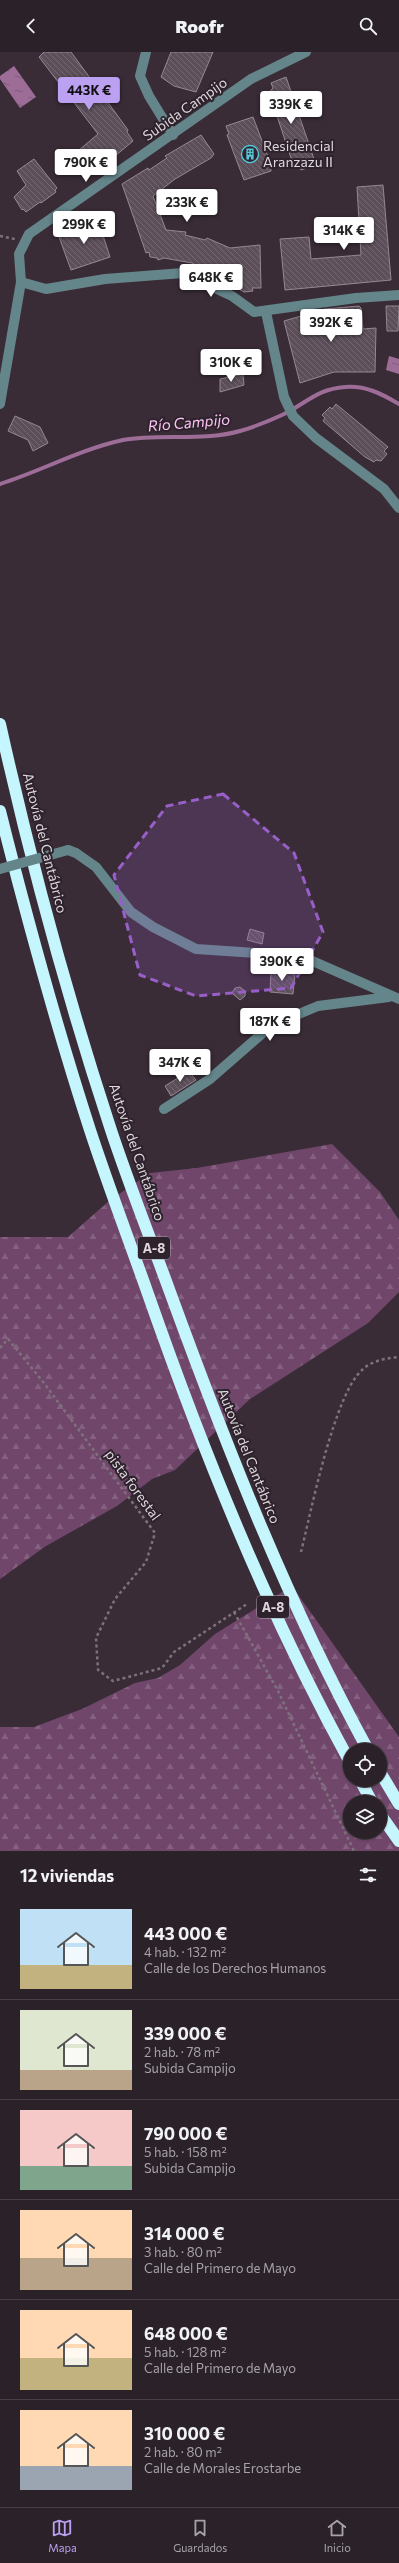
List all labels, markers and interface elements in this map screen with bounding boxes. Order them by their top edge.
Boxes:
icon: back [20,15,42,37]
text: Roofr [175,15,224,37]
icon: search [357,15,379,37]
street label: Subida Campijo [139,73,230,144]
pin: 443K € [56,77,122,111]
text: 443K € [67,82,111,98]
pin: 339K € [258,91,324,125]
text: 339K € [269,96,313,112]
place label: Residencial Aranzazu II [263,137,334,170]
building icon: Residencial Aranzazu II [240,144,260,164]
pin: 790K € [53,149,119,183]
text: 790K € [64,154,108,170]
pin: 233K € [154,189,220,223]
text: 233K € [165,194,209,210]
pin: 299K € [51,211,117,245]
text: 299K € [62,216,106,232]
pin: 314K € [311,217,377,251]
text: 314K € [323,222,365,238]
pin: 648K € [178,264,244,298]
text: 648K € [189,269,233,285]
pin: 392K € [298,309,364,343]
text: 392K € [309,314,353,330]
pin: 310K € [198,349,264,383]
text: 310K € [210,354,252,370]
water label: Río Campijo [147,409,231,435]
street label: Autovía del Cantábrico [20,771,71,915]
pin: 390K € [249,948,315,982]
text: 390K € [260,953,304,969]
pin: 187K € [237,1008,303,1042]
text: 187K € [249,1013,291,1029]
pin: 347K € [147,1049,213,1083]
text: 347K € [158,1054,202,1070]
street label: Autovía del Cantábrico [106,1081,169,1223]
road number: A-8 [138,1237,170,1259]
street label: Autovía del Cantábrico [215,1386,284,1526]
street label: pista forestal [102,1446,165,1523]
road number: A-8 [257,1596,289,1618]
map controls [343,1743,387,1839]
button: locate [343,1743,387,1787]
button: layers [343,1795,387,1839]
icon: filters [357,1864,379,1886]
text: 12 viviendas [20,1865,114,1886]
text: 443 000 € [144,1923,227,1944]
icon: home [52,1925,100,1973]
text: 4 hab. · 132 m² [144,1944,226,1960]
text: Calle de los Derechos Humanos [144,1960,326,1976]
text: 339 000 € [144,2023,227,2044]
icon: home [52,2026,100,2074]
text: 2 hab. · 78 m² [144,2044,220,2060]
text: Subida Campijo [144,2060,236,2076]
text: 790 000 € [144,2123,227,2144]
icon: home [52,2126,100,2174]
text: 5 hab. · 158 m² [144,2144,227,2160]
text: Subida Campijo [144,2160,236,2176]
text: 314 000 € [144,2223,224,2244]
icon: home [52,2226,100,2274]
text: 3 hab. · 80 m² [144,2244,222,2260]
text: Calle del Primero de Mayo [144,2260,296,2276]
text: 648 000 € [144,2323,228,2344]
icon: home [52,2326,100,2374]
text: 5 hab. · 128 m² [144,2344,226,2360]
text: Calle del Primero de Mayo [144,2360,296,2376]
text: 310 000 € [144,2423,225,2444]
icon: home [52,2426,100,2474]
text: 2 hab. · 80 m² [144,2444,222,2460]
text: Calle de Morales Erostarbe [144,2460,301,2476]
tab: Mapa [48,2517,77,2554]
tab: Guardados [173,2517,227,2554]
tab: Inicio [324,2517,351,2554]

